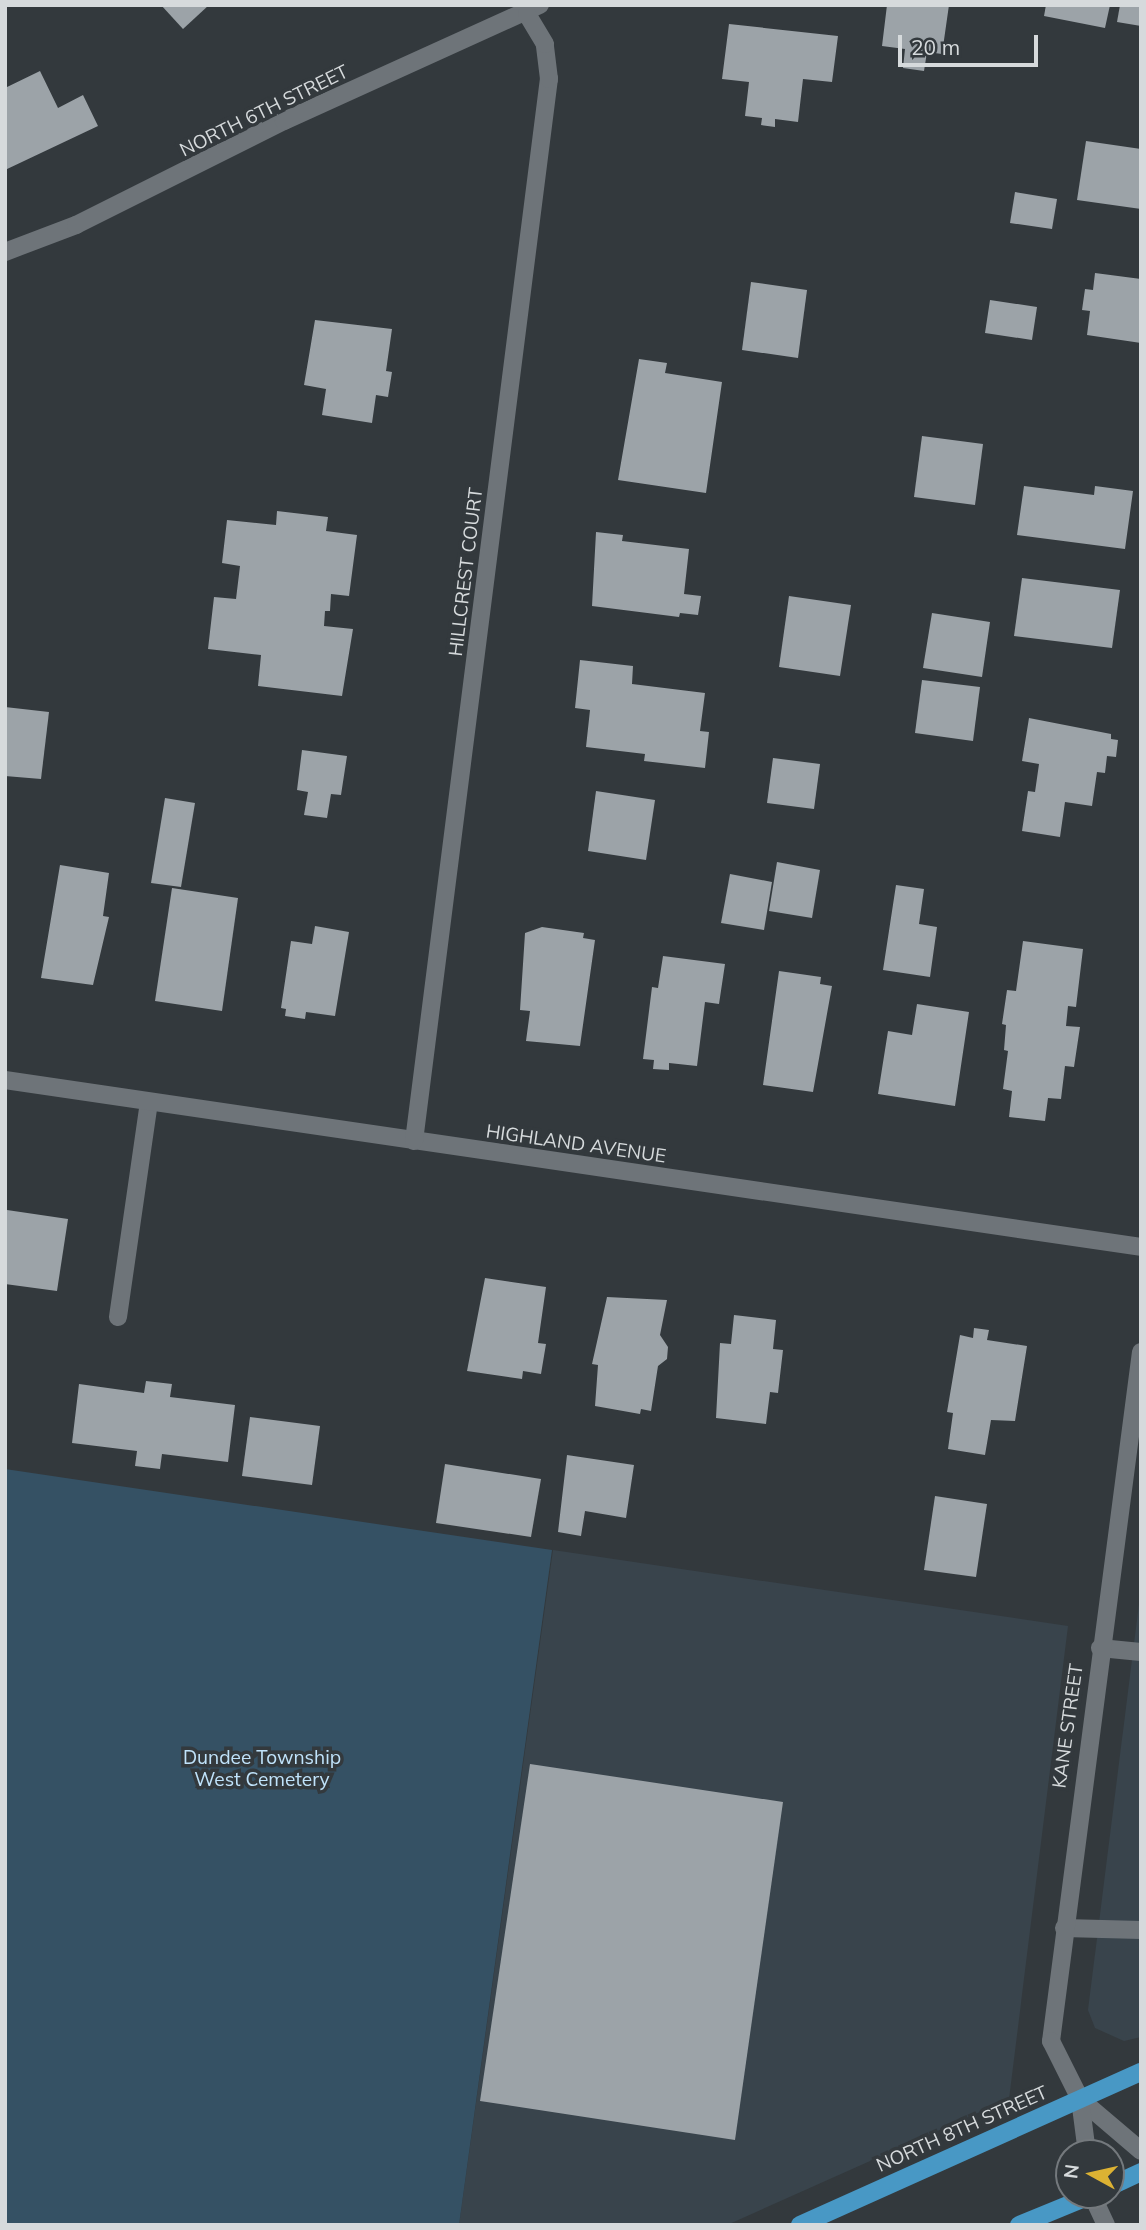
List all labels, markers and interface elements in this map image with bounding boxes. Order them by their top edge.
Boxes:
scale bar [901,21,1041,65]
text: 20 m [911,34,960,60]
street label: NORTH 6TH STREET [176,60,352,162]
street label: HILLCREST COURT [444,486,488,658]
street label: HIGHLAND AVENUE [484,1120,668,1168]
street label: KANE STREET [1048,1662,1088,1790]
park label: Dundee Township West Cemetery [183,1747,341,1791]
street label: NORTH 8TH STREET [873,2081,1051,2177]
north arrow [1055,2139,1125,2209]
text: N [1058,2163,1084,2180]

